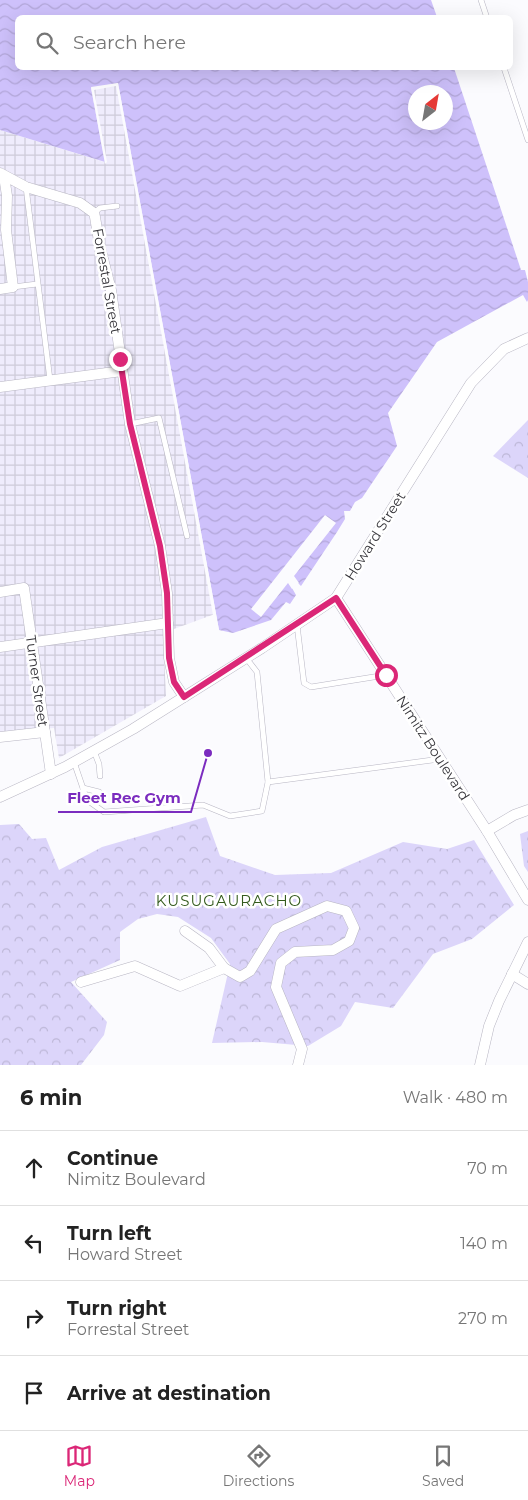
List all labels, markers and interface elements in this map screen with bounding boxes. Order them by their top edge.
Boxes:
search box [15,15,513,70]
icon: search [33,29,61,57]
text: Search here [73,31,186,54]
north arrow [408,85,453,130]
street label: Forrestal Street [89,227,125,336]
route end [109,348,132,371]
street label: Howard Street [341,488,410,584]
street label: Turner Street [22,634,52,728]
route start [375,664,398,687]
street label: Nimitz Boulevard [392,692,474,804]
callout: Fleet Rec Gym [58,782,191,812]
text: Fleet Rec Gym [67,788,181,807]
district label: KUSUGAURACHO [156,891,302,910]
text: 6 min [20,1085,82,1110]
text: Walk · 480 m [403,1088,508,1107]
text: Continue [67,1147,158,1170]
icon: ahead [20,1154,48,1182]
text: 70 m [467,1159,508,1178]
text: Nimitz Boulevard [67,1170,206,1189]
text: Turn left [67,1222,152,1245]
icon: left [20,1229,48,1257]
text: 140 m [460,1234,508,1253]
text: Howard Street [67,1245,183,1264]
text: Turn right [67,1297,167,1320]
icon: right [20,1304,48,1332]
text: 270 m [458,1309,508,1328]
text: Forrestal Street [67,1320,189,1339]
icon: arrive [20,1379,48,1407]
text: Arrive at destination [67,1382,271,1405]
tab: Map [64,1442,95,1490]
tab: Directions [223,1442,294,1490]
tab: Saved [422,1442,464,1490]

